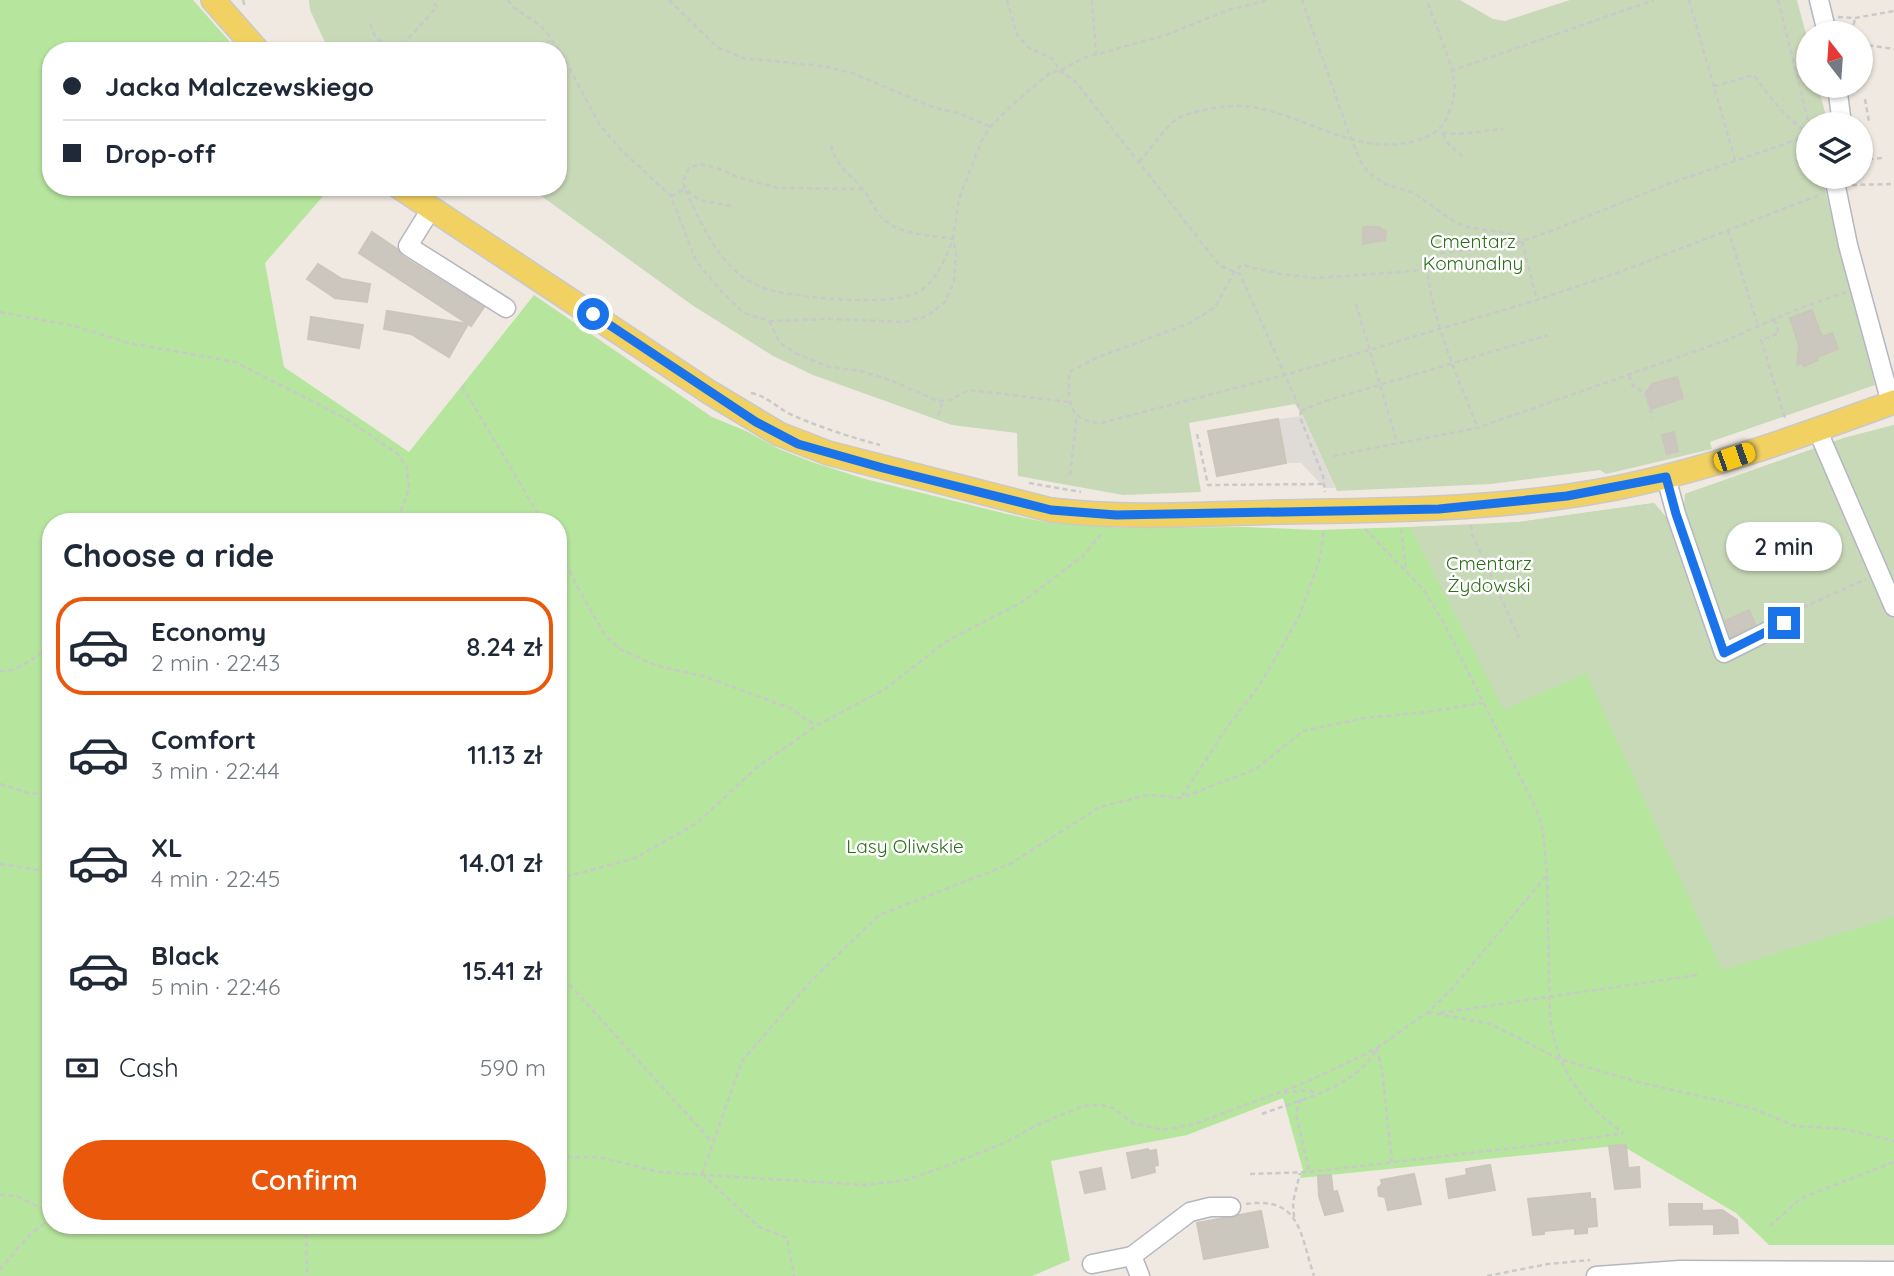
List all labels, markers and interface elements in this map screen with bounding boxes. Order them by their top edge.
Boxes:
north arrow [1796,21,1872,98]
map controls [1796,21,1873,189]
text: Jacka Malczewskiego [105,70,374,103]
button: layers [1796,112,1873,189]
text: Drop-off [105,137,216,170]
park label: Cmentarz Komunalny [1423,229,1523,275]
route start [577,298,609,330]
car [1711,440,1758,474]
callout: 2 min [1726,522,1842,570]
text: 2 min [1754,532,1814,561]
text: Choose a ride [63,535,275,575]
park label: Cmentarz Żydowski [1446,551,1532,597]
route end [1768,607,1800,639]
icon: car [67,615,130,678]
text: Economy [151,615,266,648]
text: 8.24 zł [466,630,542,663]
text: 2 min · 22:43 [151,648,280,677]
icon: car [67,723,130,786]
text: Comfort [151,723,256,756]
text: 11.13 zł [467,738,542,771]
text: 3 min · 22:44 [151,756,280,785]
icon: car [67,831,130,894]
text: XL [151,831,183,864]
park label: Lasy Oliwskie [846,834,964,858]
text: 14.01 zł [459,846,542,879]
text: 4 min · 22:45 [151,864,280,893]
icon: car [67,939,130,1002]
text: Black [151,939,220,972]
text: 15.41 zł [463,954,542,987]
text: 5 min · 22:46 [151,972,280,1001]
icon: cash [63,1049,101,1087]
text: Cash [119,1051,179,1084]
text: 590 m [480,1053,546,1082]
button: Confirm [63,1140,546,1220]

